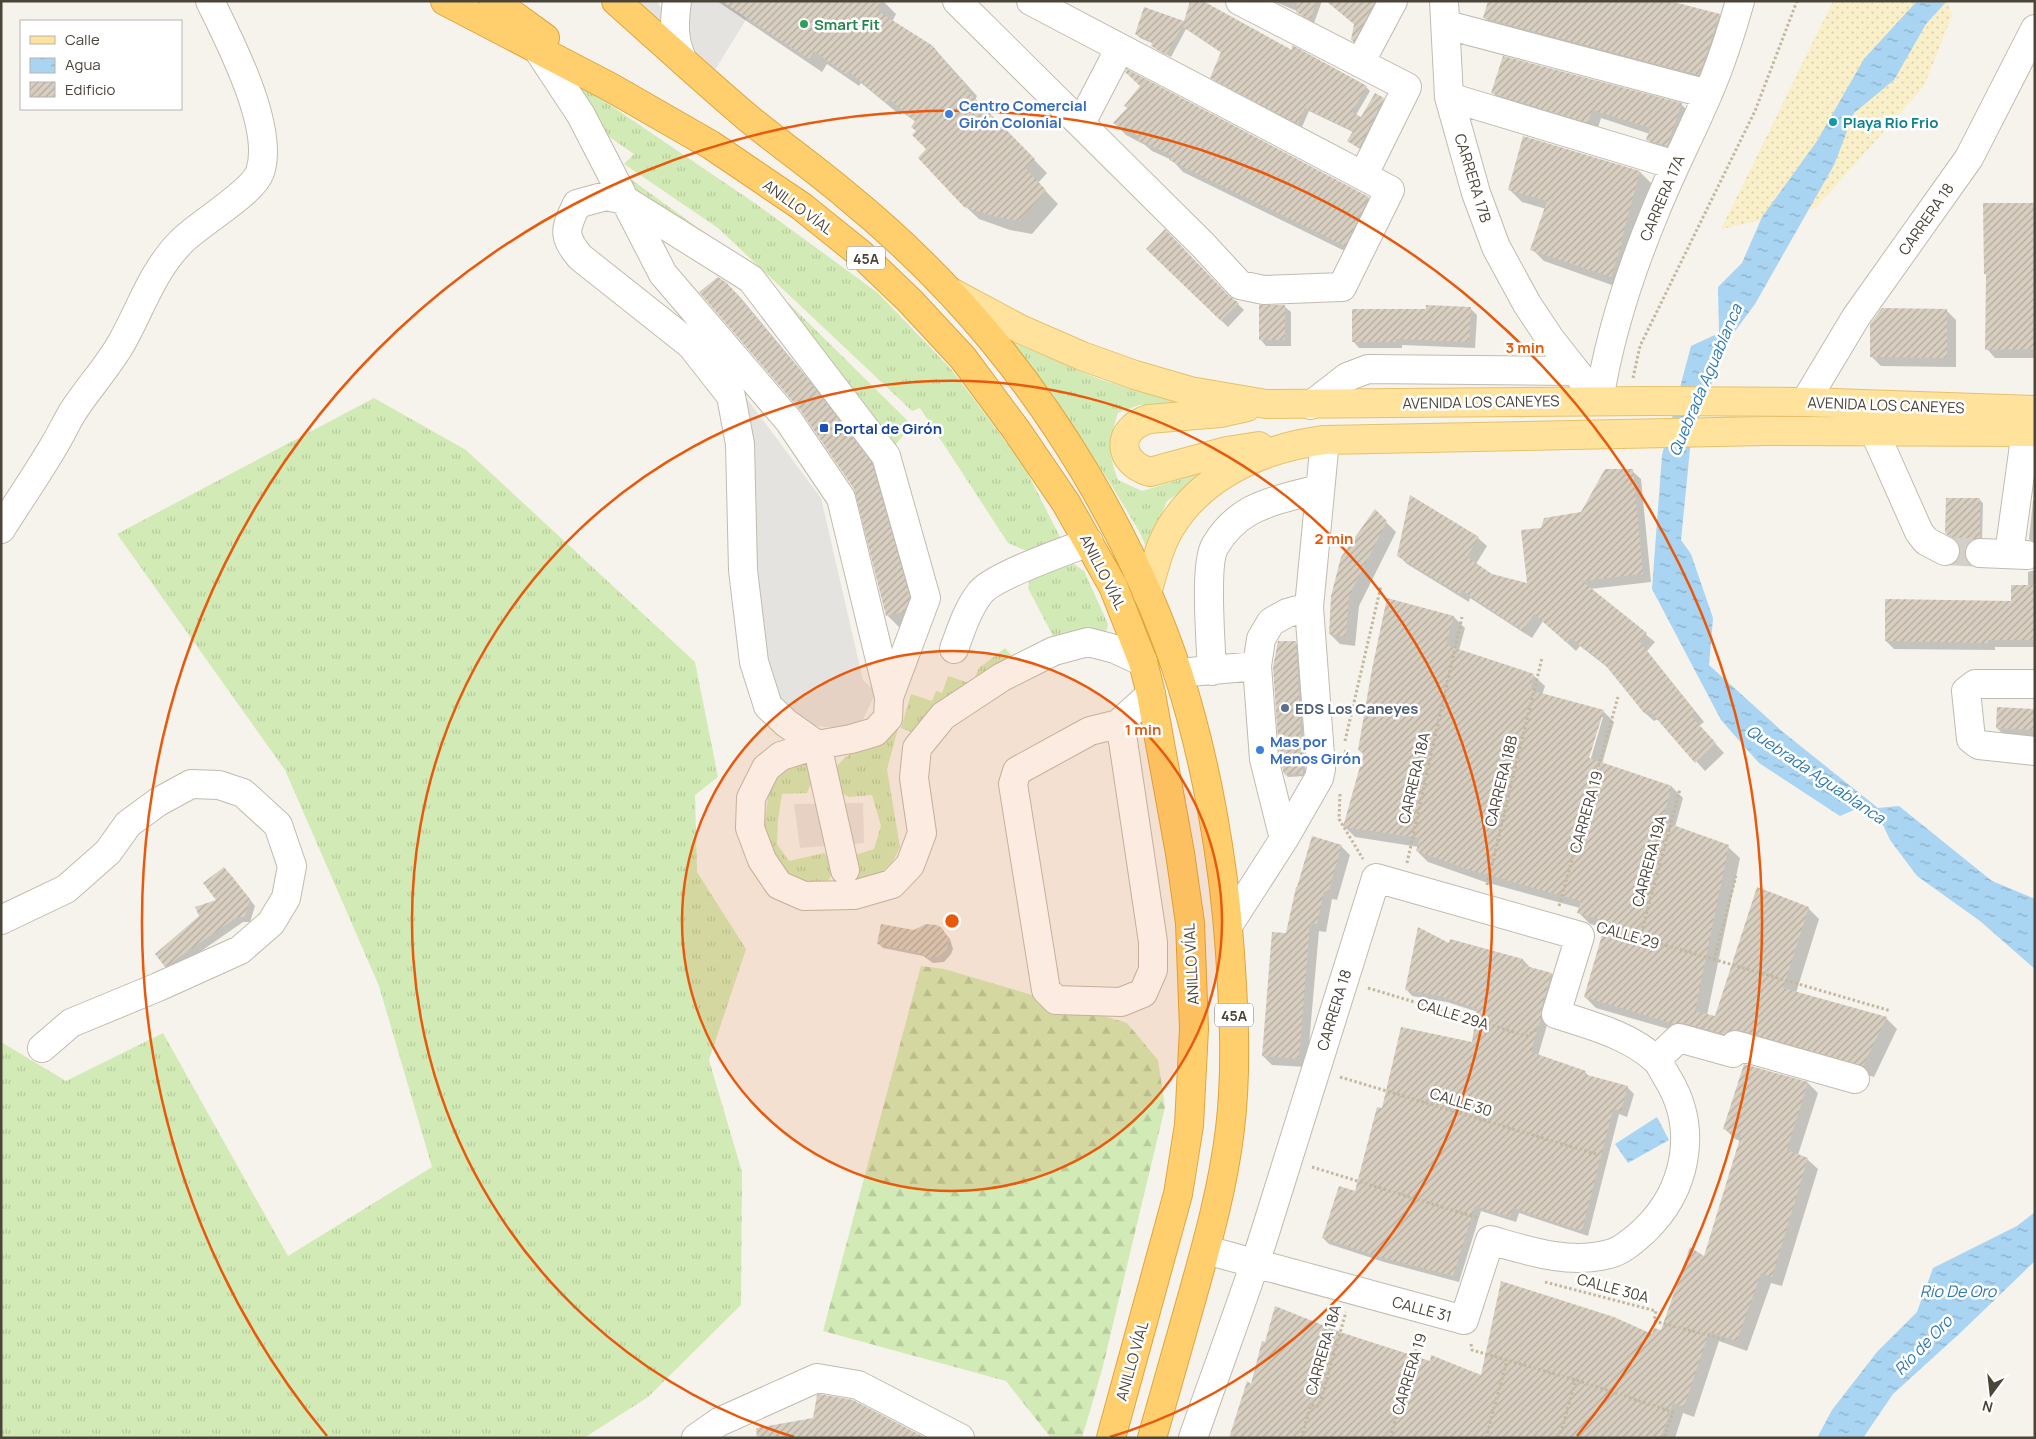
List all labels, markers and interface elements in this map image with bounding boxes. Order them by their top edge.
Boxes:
place label: Smart Fit [814,14,880,35]
marker: Smart Fit [798,18,810,30]
legend [20,20,182,110]
text: Calle [65,29,100,50]
text: Agua [65,54,101,75]
text: Edificio [65,79,116,100]
place label: Centro Comercial Girón Colonial [959,95,1087,133]
marker: Centro Comercial Girón Colonial [943,108,955,120]
place label: Playa Rio Frio [1843,112,1938,133]
marker: Playa Rio Frio [1827,116,1839,128]
street label: CARRERA 17B [1450,131,1496,225]
street label: CARRERA 17A [1634,151,1690,244]
street label: ANILLO VÍAL [759,174,838,240]
street label: CARRERA 18 [1893,179,1959,259]
road number: 45A [847,247,885,270]
water label: Quebrada Aguablanca [1663,300,1747,459]
text: 3 min [1506,337,1544,358]
street label: AVENIDA LOS CANEYES [1402,390,1560,414]
street label: AVENIDA LOS CANEYES [1807,392,1965,418]
place label: Portal de Girón [834,418,942,439]
marker: Portal de Girón [818,422,830,434]
text: 2 min [1314,528,1354,549]
street label: ANILLO VÍAL [1075,531,1131,614]
place label: EDS Los Caneyes [1295,698,1418,719]
marker: EDS Los Caneyes [1279,702,1291,714]
text: 1 min [1125,719,1161,740]
water label: Quebrada Aguablanca [1742,719,1891,829]
street label: CARRERA 18A [1393,730,1435,826]
place label: Mas por Menos Girón [1270,731,1361,769]
street label: CARRERA 18B [1480,733,1522,829]
marker: Mas por Menos Girón [1254,744,1266,756]
street label: CARRERA 19 [1564,768,1608,856]
street label: CARRERA 19A [1627,812,1671,909]
centre of rings [943,912,961,930]
street label: CALLE 29 [1594,916,1662,954]
street label: ANILLO VÍAL [1178,922,1204,1005]
street label: CARRERA 18 [1312,967,1356,1053]
street label: CALLE 29A [1414,993,1492,1035]
road number: 45A [1215,1004,1253,1026]
street label: CALLE 30 [1427,1083,1495,1121]
street label: CALLE 30A [1575,1268,1652,1308]
water label: Rio De Oro [1920,1280,1998,1302]
street label: CALLE 31 [1390,1291,1454,1327]
street label: CARRERA 18A [1300,1302,1346,1398]
water label: Río de Oro [1889,1309,1958,1380]
street label: ANILLO VÍAL [1111,1318,1153,1403]
street label: CARRERA 19 [1387,1331,1431,1417]
north arrow [1966,1369,2016,1419]
text: N [1980,1397,1995,1418]

